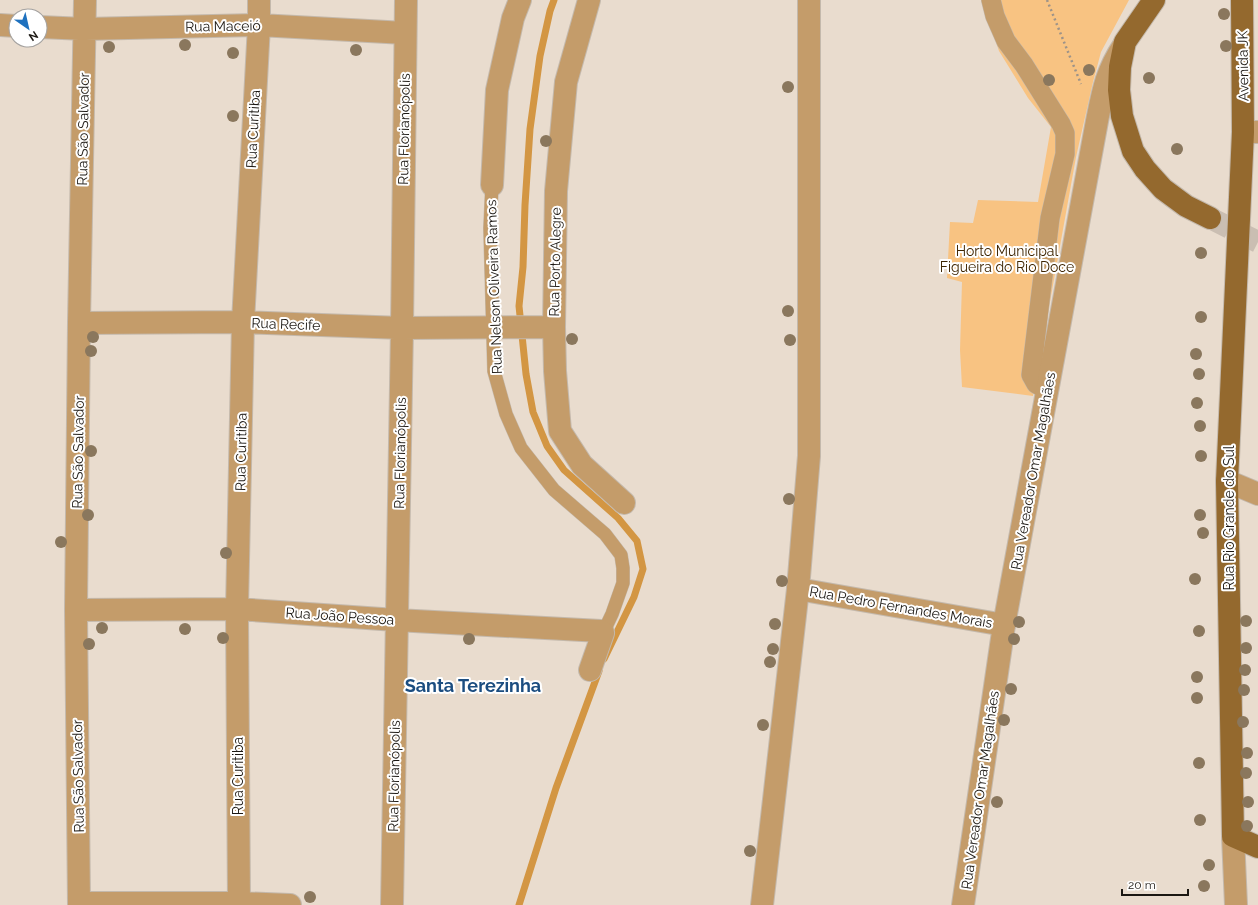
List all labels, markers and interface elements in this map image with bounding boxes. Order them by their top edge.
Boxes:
north arrow [8,8,48,48]
street label: Rua Maceió [185,17,261,35]
text: N [26,28,40,44]
street label: Avenida JK [1234,30,1252,102]
street label: Rua São Salvador [74,72,92,186]
street label: Rua Florianópolis [395,73,413,185]
street label: Rua Curitiba [243,89,263,169]
street label: Rua Nelson Oliveira Ramos [483,199,505,375]
street label: Rua Porto Alegre [546,207,564,317]
park label: Horto Municipal Figueira do Rio Doce [940,243,1074,275]
street label: Rua Recife [251,315,321,333]
street label: Rua Vereador Omar Magalhães [1008,371,1058,571]
street label: Rua São Salvador [69,395,87,509]
street label: Rua Florianópolis [391,397,409,509]
street label: Rua Curitiba [232,413,250,491]
street label: Rua Rio Grande do Sul [1221,445,1237,591]
street label: Rua Pedro Fernandes Morais [808,583,994,631]
street label: Rua João Pessoa [285,604,395,628]
district label: Santa Terezinha [405,675,541,696]
street label: Rua Vereador Omar Magalhães [958,689,1002,890]
street label: Rua São Salvador [69,719,87,833]
street label: Rua Florianópolis [385,720,403,832]
street label: Rua Curitiba [230,737,246,815]
scale bar [1122,871,1188,897]
text: 20 m [1128,878,1156,892]

